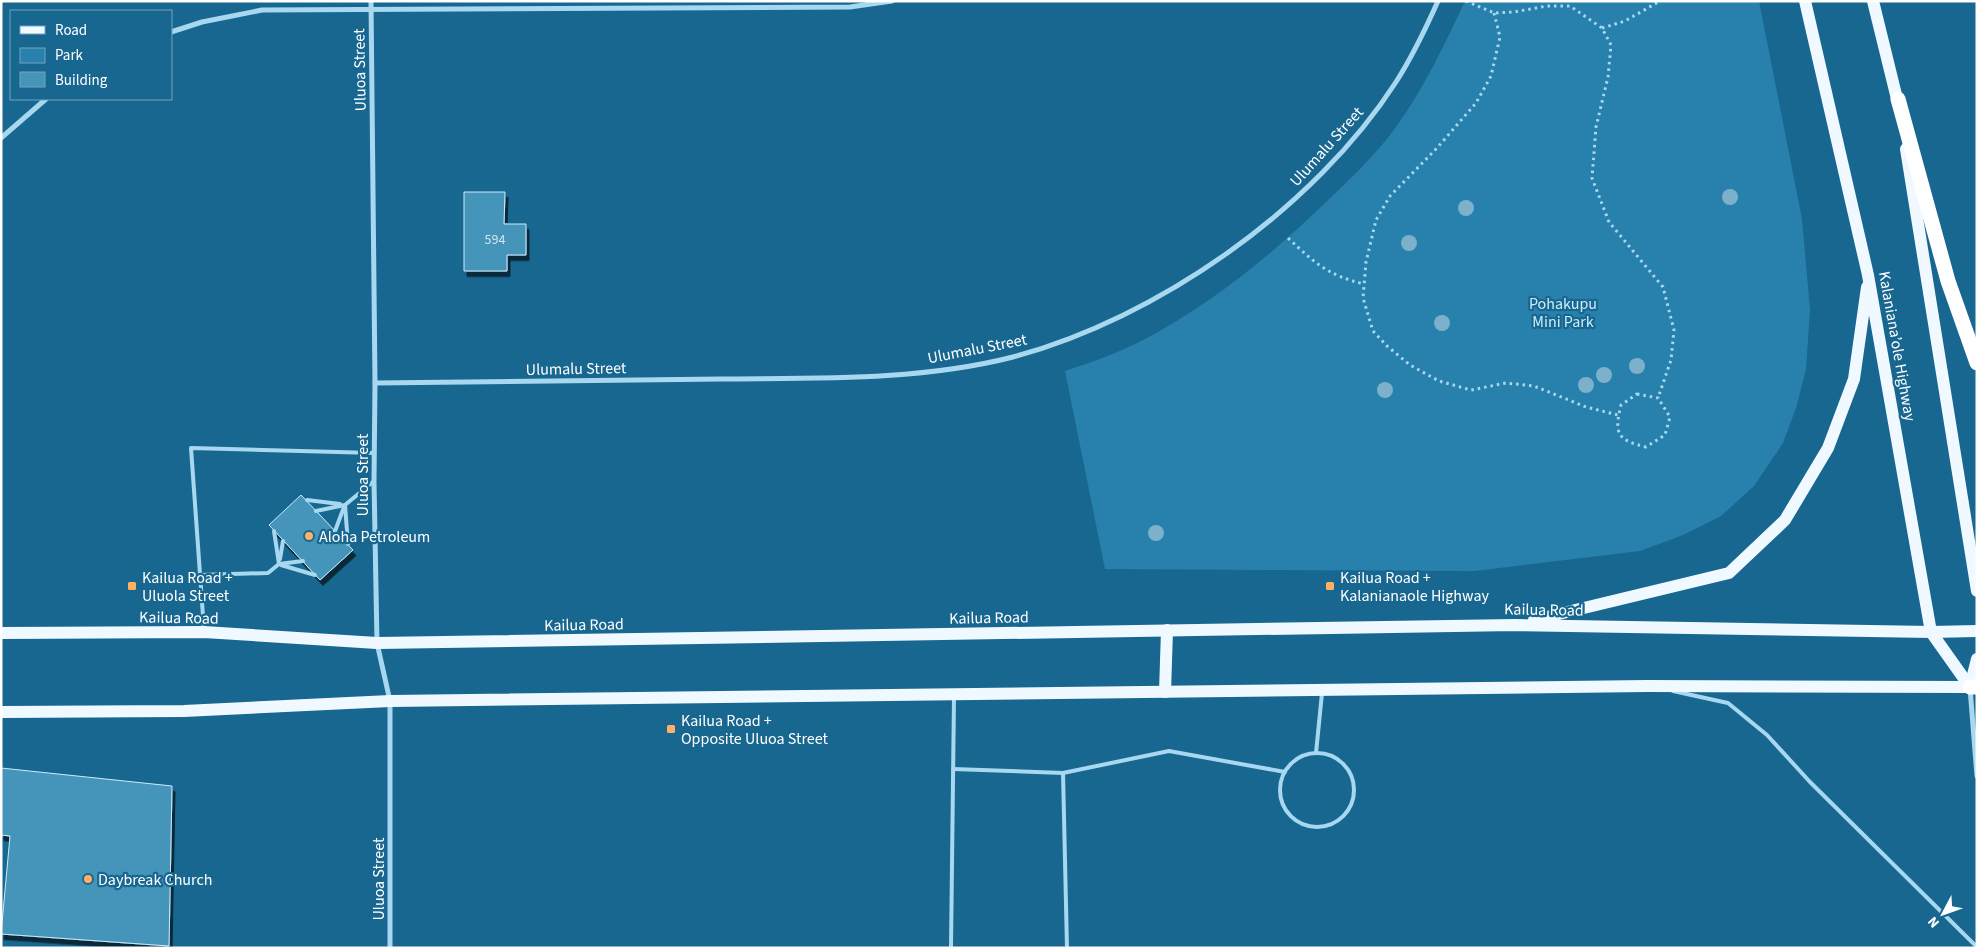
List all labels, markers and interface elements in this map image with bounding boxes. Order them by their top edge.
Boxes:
legend [10,10,172,100]
text: Road [55,20,87,41]
street label: Uluoa Street [348,28,372,112]
text: Park [55,45,84,66]
text: Building [55,70,108,91]
street label: Ulumalu Street [1285,102,1369,191]
house number: 594 [485,230,505,250]
street label: Kalaniana’ole Highway [1873,269,1921,423]
park label: Pohakupu Mini Park [1529,293,1597,333]
street label: Ulumalu Street [926,328,1029,369]
street label: Ulumalu Street [526,357,627,381]
street label: Uluoa Street [352,433,374,516]
place label: Aloha Petroleum [319,526,430,548]
marker: Aloha Petroleum [303,530,315,542]
place label: Kailua Road + Uluola Street [142,567,233,607]
place label: Kailua Road + Kalanianaole Highway [1340,567,1489,607]
marker: Kailua Road + Uluola Street [126,580,138,592]
marker: Kailua Road + Kalanianaole Highway [1324,580,1336,592]
street label: Kailua Road [1504,598,1584,622]
street label: Kailua Road [139,606,219,630]
street label: Kailua Road [949,606,1029,630]
street label: Kailua Road [544,613,624,637]
place label: Kailua Road + Opposite Uluoa Street [681,710,828,750]
marker: Kailua Road + Opposite Uluoa Street [665,723,677,735]
street label: Uluoa Street [368,837,390,920]
place label: Daybreak Church [98,869,212,891]
marker: Daybreak Church [82,873,94,885]
north arrow [1918,889,1968,939]
text: N [1923,912,1945,932]

